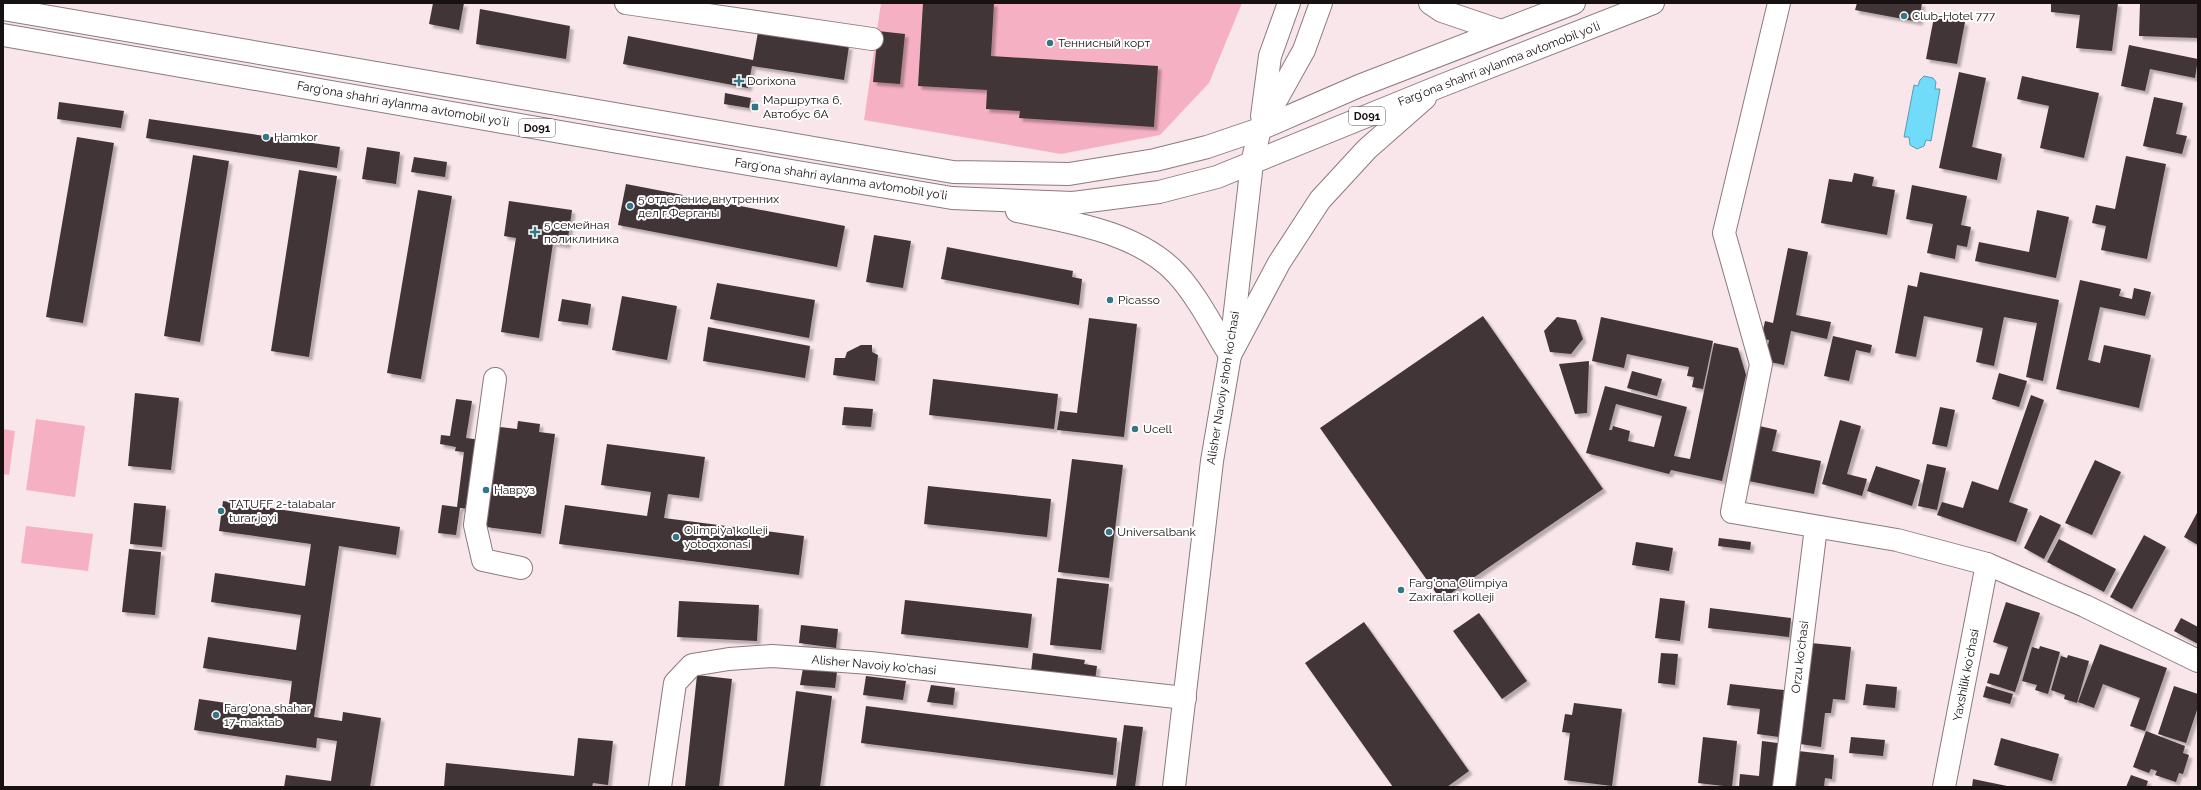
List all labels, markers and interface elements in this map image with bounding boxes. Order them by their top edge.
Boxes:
place label: Club-Hotel 777 [1912,9,1996,23]
marker: Club-Hotel 777 [1899,11,1909,21]
street label: Fargʻona shahri aylanma avtomobil yoʻli [1396,19,1602,109]
place label: Теннисный корт [1058,36,1151,50]
marker: Теннисный корт [1045,38,1055,48]
place label: Dorixona [747,74,796,88]
marker: Dorixona [734,76,744,86]
street label: Fargʻona shahri aylanma avtomobil yoʻli [296,78,510,130]
place label: Маршрутка 6, Автобус 6А [763,93,842,121]
marker: Маршрутка 6, Автобус 6А [750,102,760,112]
road number: D091 [1349,107,1385,125]
road number: D091 [519,119,555,137]
place label: Hamkor [274,130,319,144]
marker: Hamkor [261,132,271,142]
street label: Fargʻona shahri aylanma avtomobil yoʻli [734,155,948,203]
place label: 5 отделение внутренних дел г.Ферганы [638,192,779,220]
marker: 5 отделение внутренних дел г.Ферганы [625,201,635,211]
place label: 5 семейная поликлиника [544,218,619,246]
marker: 5 семейная поликлиника [529,226,541,238]
place label: Picasso [1118,293,1160,307]
marker: Picasso [1105,295,1115,305]
street label: Alisher Navoiy shoh koʻchasi [1204,310,1242,466]
place label: Ucell [1143,422,1173,436]
marker: Ucell [1130,424,1140,434]
place label: Навруз [494,483,535,497]
marker: Навруз [481,485,491,495]
place label: TATUFF 2-talabalar turar joyi [229,497,337,525]
marker: TATUFF 2-talabalar turar joyi [216,506,226,516]
place label: Olimpiya kolleji yotoqxonasi [684,523,768,551]
place label: Universalbank [1117,525,1197,539]
marker: Universalbank [1104,527,1114,537]
marker: Olimpiya kolleji yotoqxonasi [671,532,681,542]
place label: Farg'ona Olimpiya Zaxiralari kolleji [1409,576,1508,604]
marker: Farg'ona Olimpiya Zaxiralari kolleji [1396,585,1406,595]
street label: Orzu koʻchasi [1789,620,1811,694]
street label: Yaxshilik koʻchasi [1950,628,1982,722]
street label: Alisher Navoiy ko'chasi [811,653,937,677]
place label: Farg'ona shahar 17-maktab [224,701,312,729]
marker: Farg'ona shahar 17-maktab [211,710,221,720]

